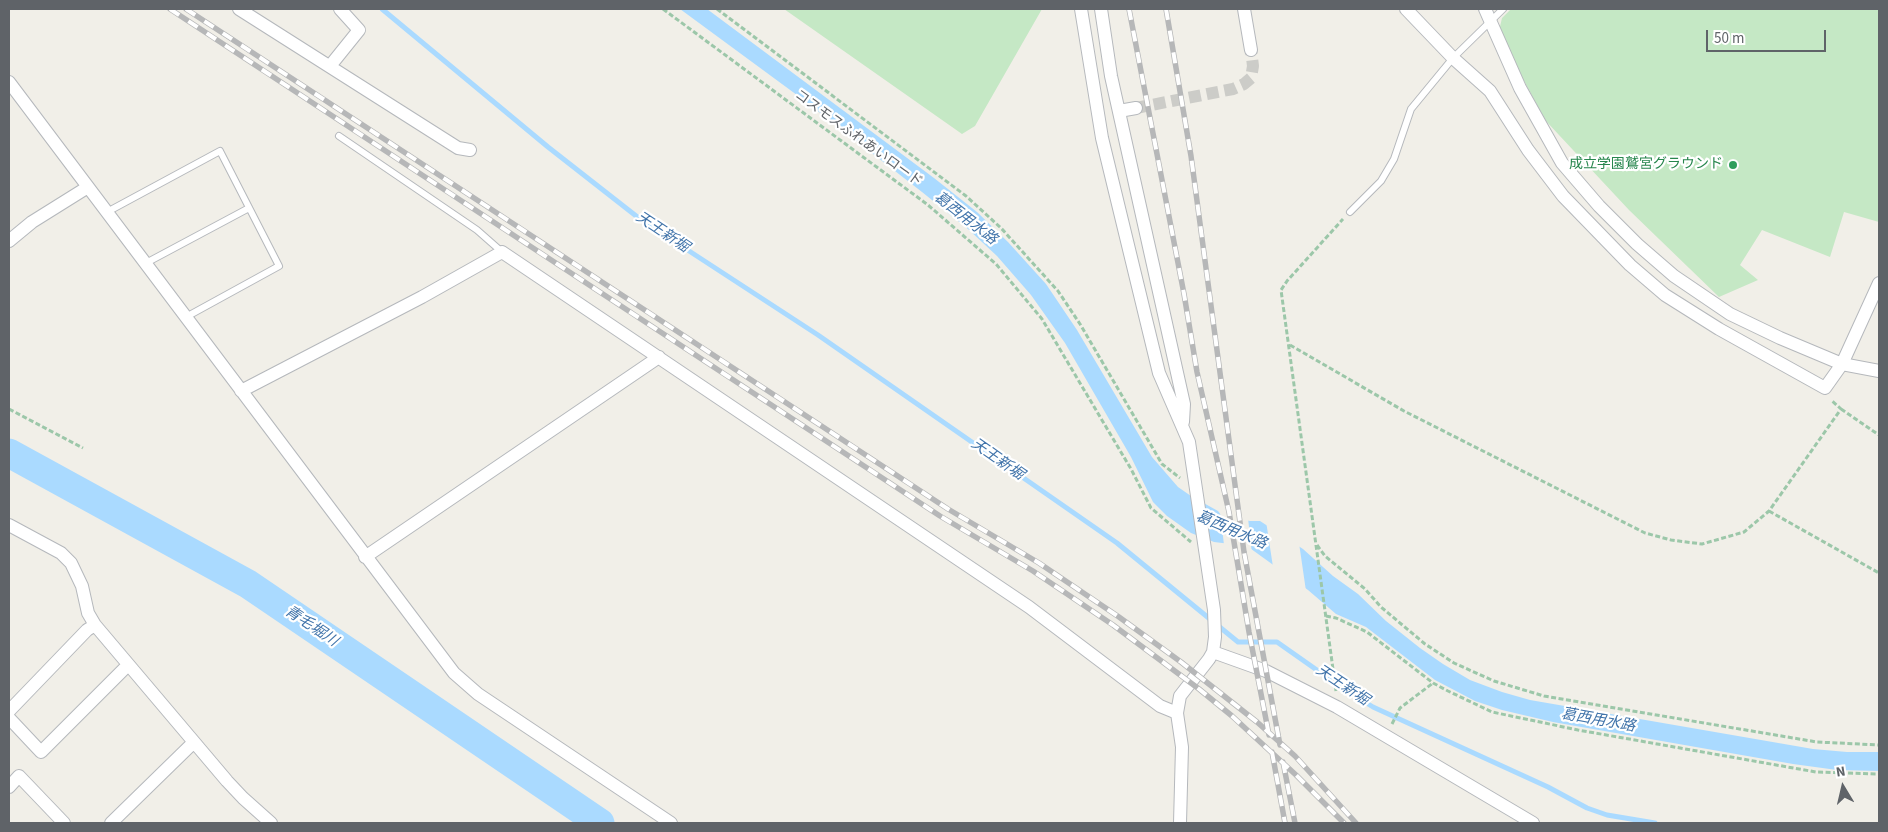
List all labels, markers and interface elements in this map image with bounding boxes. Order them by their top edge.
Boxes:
scale bar [1708,20,1828,52]
text: 50 m [1714,28,1744,49]
street label: コスモスふれあいロード [791,87,925,191]
place label: 成立学園鷲宮グラウンド [1569,157,1723,173]
marker: 成立学園鷲宮グラウンド [1727,159,1739,171]
water label: 葛西用水路 [930,189,1000,249]
water label: 天王新堀 [632,209,692,257]
water label: 天王新堀 [967,435,1027,485]
water label: 葛西用水路 [1193,508,1269,554]
water label: 青毛堀川 [281,603,341,651]
water label: 天王新堀 [1312,662,1372,710]
water label: 葛西用水路 [1560,706,1636,736]
north arrow [1818,762,1868,812]
text: N [1834,762,1847,783]

